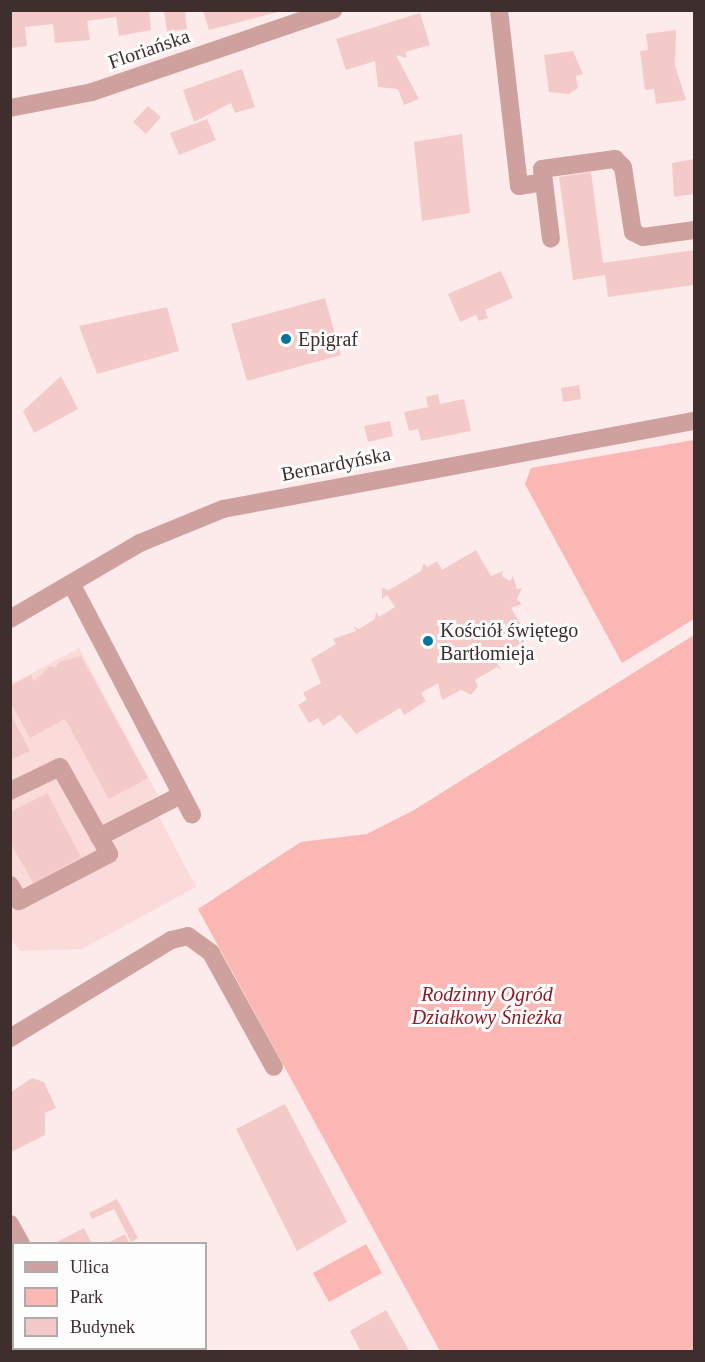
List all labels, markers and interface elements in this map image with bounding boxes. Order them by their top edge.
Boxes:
street label: Floriańska [105,24,193,74]
place label: Epigraf [298,327,358,351]
marker: Epigraf [279,332,293,346]
street label: Bernardyńska [279,442,393,486]
place label: Kościół świętego Bartłomieja [440,618,578,665]
marker: Kościół świętego Bartłomieja [421,634,435,648]
park label: Rodzinny Ogród Działkowy Śnieżka [412,982,562,1029]
legend [12,1242,207,1350]
text: Ulica [70,1257,109,1277]
text: Park [70,1287,103,1307]
text: Budynek [70,1317,135,1337]

